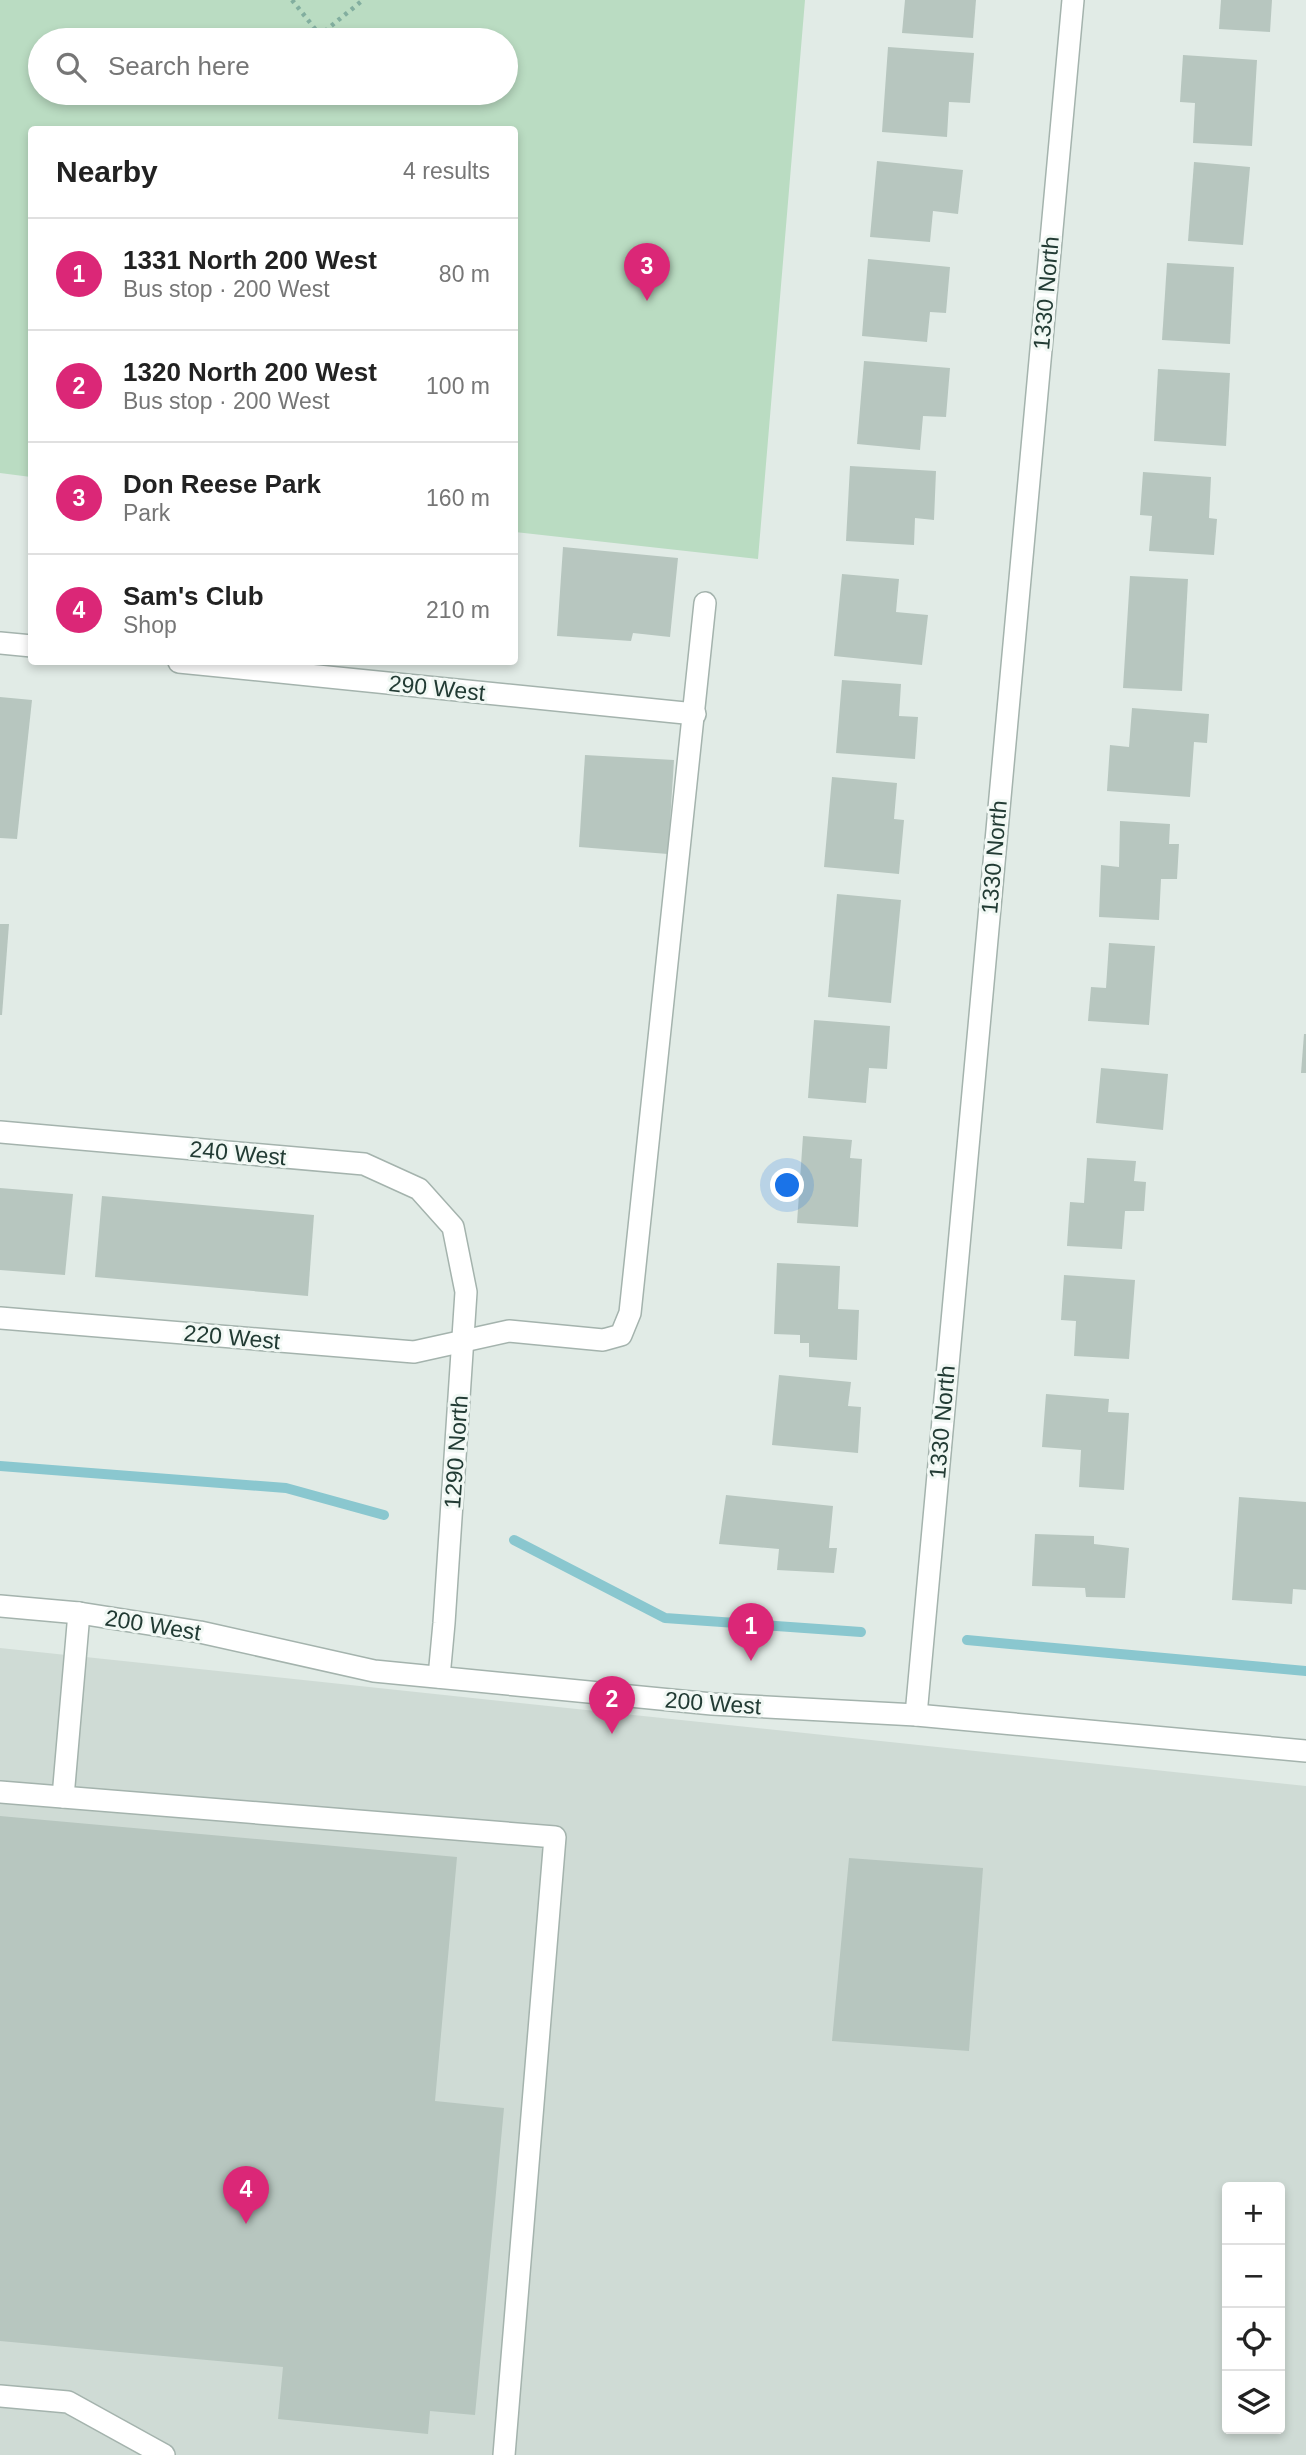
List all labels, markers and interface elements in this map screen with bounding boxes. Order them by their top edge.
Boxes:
search box [28,28,518,105]
icon: search [52,48,90,86]
text: Search here [108,51,250,81]
text: Nearby [56,155,158,188]
text: 4 results [403,158,490,184]
street label: 1330 North [1028,235,1064,351]
pin: 3 [624,243,670,301]
text: 1331 North 200 West [123,245,377,275]
text: 1 [73,261,85,287]
text: 80 m [439,261,490,287]
text: Bus stop · 200 West [123,276,330,302]
text: 1320 North 200 West [123,357,377,387]
text: 2 [73,373,85,399]
text: 100 m [426,373,490,399]
text: Bus stop · 200 West [123,388,330,414]
text: Don Reese Park [123,469,321,499]
text: 3 [73,485,85,511]
text: 160 m [426,485,490,511]
text: Park [123,500,170,526]
text: Sam's Club [123,581,264,611]
text: 4 [73,597,85,623]
text: 210 m [426,597,490,623]
text: Shop [123,612,177,638]
street label: 290 West [388,670,487,706]
street label: 1330 North [976,799,1012,915]
street label: 240 West [189,1136,288,1170]
your location [770,1168,804,1202]
street label: 220 West [183,1320,282,1354]
street label: 1330 North [924,1364,960,1480]
street label: 1290 North [439,1394,473,1510]
pin: 1 [728,1603,774,1661]
street label: 200 West [103,1605,203,1646]
pin: 2 [589,1676,635,1734]
street label: 200 West [664,1687,763,1719]
pin: 4 [223,2166,269,2224]
map controls [1222,2182,1285,2434]
button: + [1222,2182,1285,2245]
button: − [1222,2245,1285,2308]
button: locate [1222,2308,1285,2371]
button: layers [1222,2371,1285,2434]

